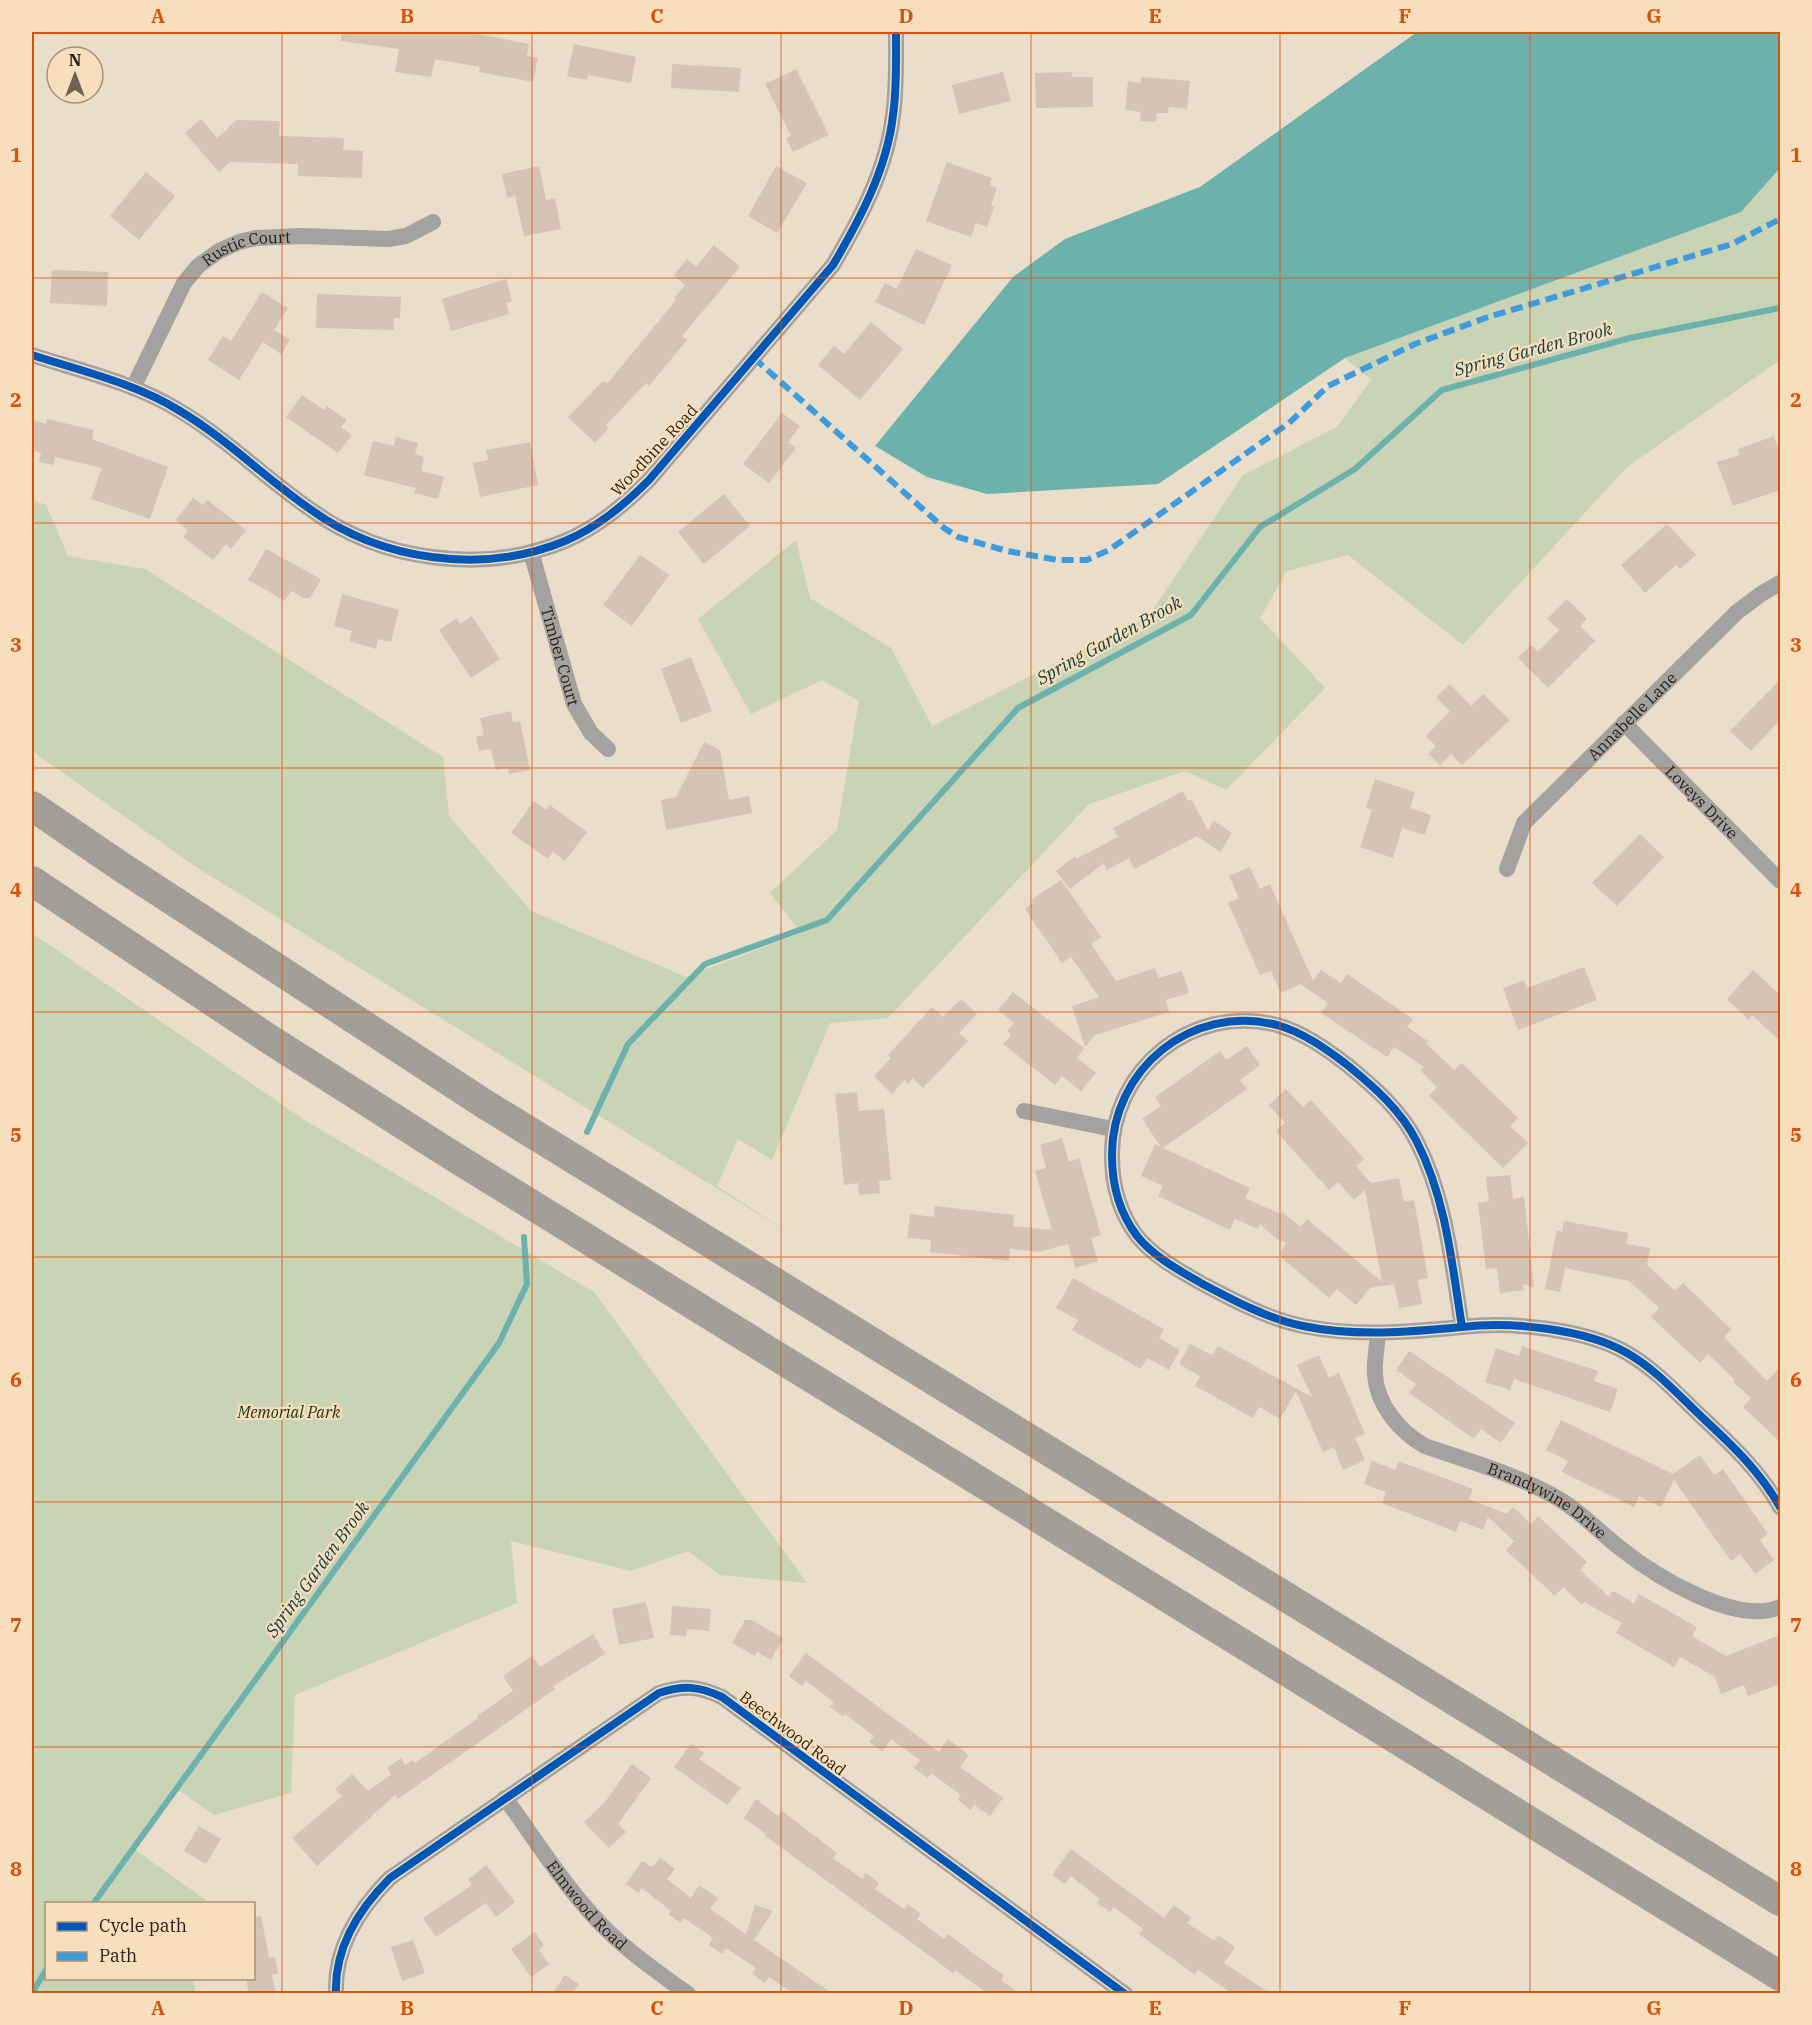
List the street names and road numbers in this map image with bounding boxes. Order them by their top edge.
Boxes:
street label: Rustic Court [198,226,291,270]
street label: Woodbine Road [606,400,702,500]
street label: Timber Court [537,604,584,708]
street label: Annabelle Lane [1583,668,1681,764]
street label: Loveys Drive [1661,761,1743,843]
street label: Brandywine Drive [1485,1458,1611,1543]
street label: Beechwood Road [736,1686,850,1780]
street label: Elmwood Road [542,1856,631,1954]

